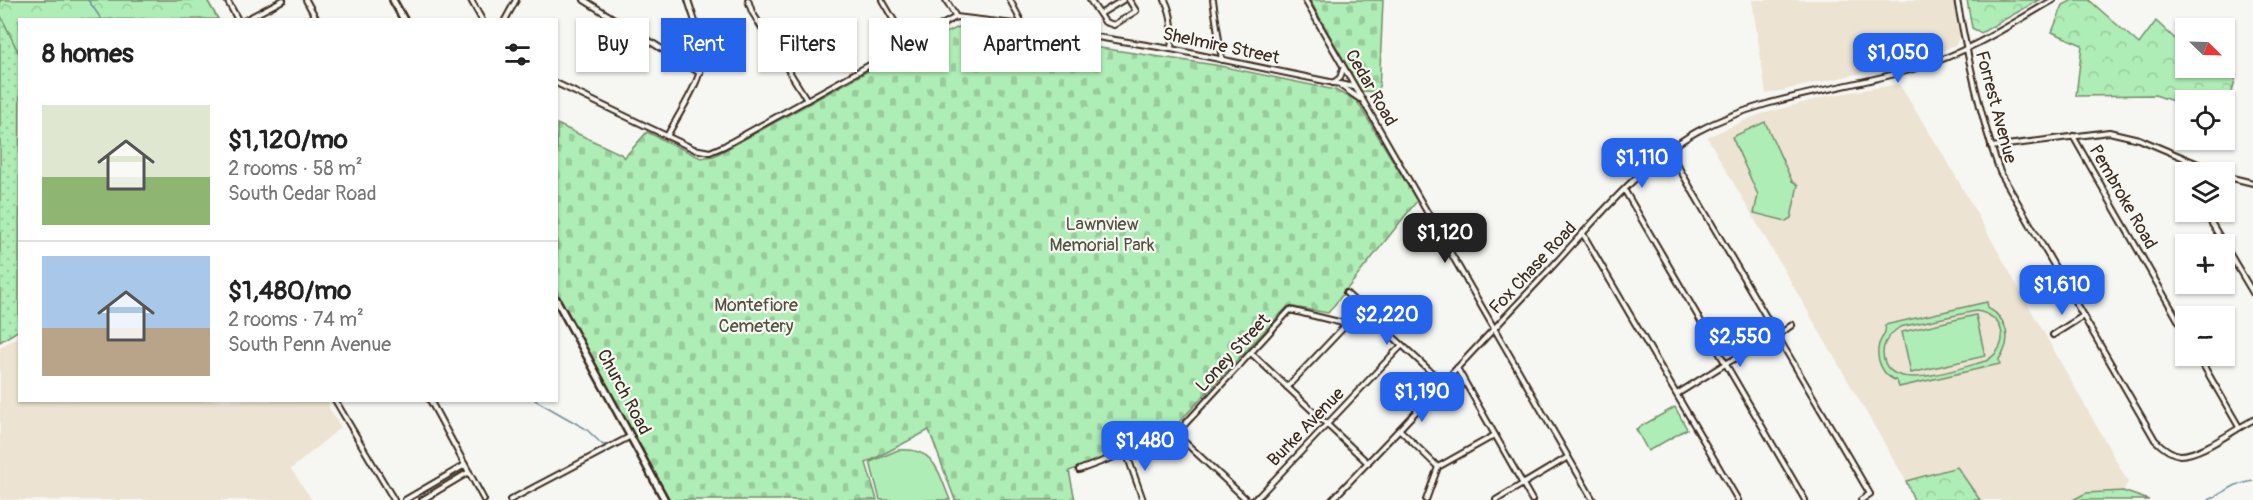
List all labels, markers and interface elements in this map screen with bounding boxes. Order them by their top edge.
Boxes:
chip: Buy [576,18,649,72]
chip: Rent [661,18,746,72]
chip: Filters [758,18,857,72]
chip: New [869,18,949,72]
chip: Apartment [961,18,1101,72]
north arrow [2175,18,2235,78]
map controls [2175,18,2235,366]
street label: Shelmire Street [1160,22,1282,70]
pin: $1,050 [1849,33,1947,84]
text: 8 homes [42,38,134,70]
icon: filters [501,38,534,71]
text: $1,050 [1867,40,1929,65]
street label: Cedar Road [1340,46,1402,130]
street label: Forrest Avenue [1970,48,2022,166]
button: locate [2175,90,2235,150]
text: $1,120/mo [228,124,348,156]
icon: home [90,129,162,201]
pin: $1,110 [1593,138,1691,189]
street label: Pembroke Road [2084,141,2162,253]
text: $1,110 [1615,145,1669,170]
text: 2 rooms · 58 m² [228,156,363,181]
button: layers [2175,162,2235,222]
text: South Cedar Road [228,181,376,206]
park label: Lawnview Memorial Park [1049,213,1155,257]
pin: $1,120 [1396,213,1494,264]
street label: Fox Chase Road [1484,217,1582,319]
text: $1,120 [1417,220,1473,245]
button: + [2175,234,2235,294]
pin: $1,610 [2013,265,2111,316]
text: $1,610 [2034,272,2090,297]
text: $1,480/mo [228,275,351,307]
icon: home [90,280,162,352]
park label: Montefiore Cemetery [714,294,798,338]
pin: $2,220 [1338,295,1436,346]
text: $2,220 [1355,302,1419,327]
button: − [2175,306,2235,366]
text: 2 rooms · 74 m² [228,307,364,332]
street label: Loney Street [1191,308,1276,397]
pin: $2,550 [1691,317,1789,368]
text: $2,550 [1709,324,1771,349]
text: South Penn Avenue [228,332,391,357]
street label: Church Road [592,345,656,439]
pin: $1,190 [1373,372,1471,423]
text: $1,190 [1394,379,1450,404]
street label: Burke Avenue [1263,382,1350,471]
pin: $1,480 [1096,421,1194,472]
text: $1,480 [1115,428,1175,453]

